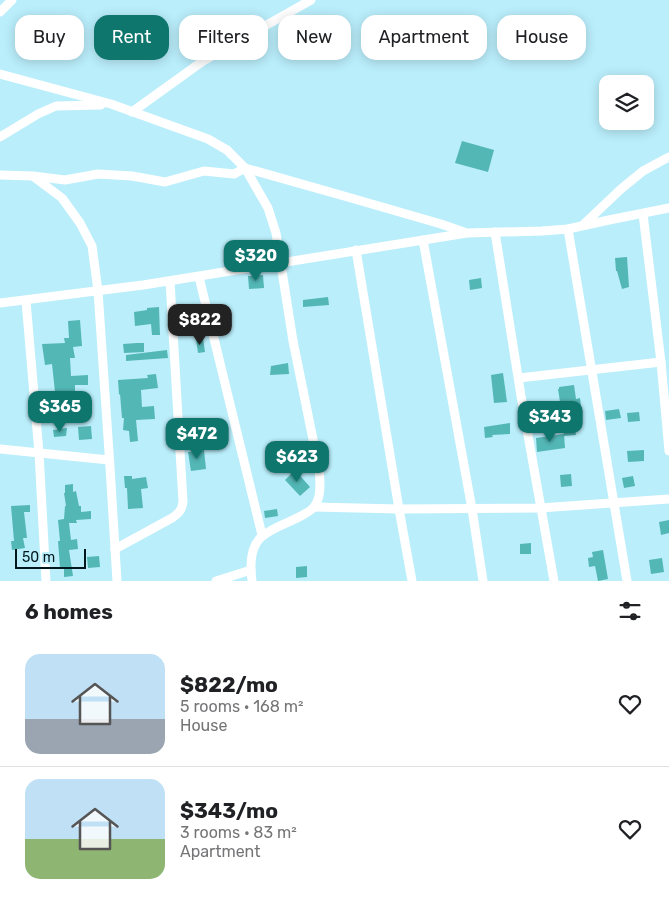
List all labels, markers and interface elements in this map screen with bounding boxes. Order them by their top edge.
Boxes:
chip: Buy [15,15,84,60]
chip: Rent [94,15,169,60]
chip: Filters [179,15,268,60]
chip: New [278,15,351,60]
chip: Apartment [361,15,487,60]
chip: House [497,15,586,60]
map controls [599,75,654,130]
button: layers [599,75,654,130]
pin: $320 [226,240,286,282]
text: $320 [235,246,277,265]
pin: $822 [170,304,230,346]
text: $822 [179,310,221,329]
pin: $365 [30,390,90,433]
text: $365 [39,397,81,416]
pin: $343 [520,400,580,443]
text: $343 [529,407,571,426]
pin: $472 [167,418,227,460]
text: $472 [177,424,217,443]
pin: $623 [267,440,327,483]
text: $623 [276,447,318,466]
scale bar [15,546,86,569]
text: 50 m [22,549,55,566]
icon: filters [616,597,644,625]
text: 6 homes [25,599,113,624]
text: $822/mo [180,672,278,697]
icon: home [65,674,125,734]
icon: heart [616,690,644,718]
text: 5 rooms · 168 m² [180,697,304,716]
text: House [180,716,227,735]
text: $343/mo [180,798,278,823]
icon: home [65,799,125,859]
icon: heart [616,815,644,843]
text: 3 rooms · 83 m² [180,823,297,842]
text: Apartment [180,842,260,861]

